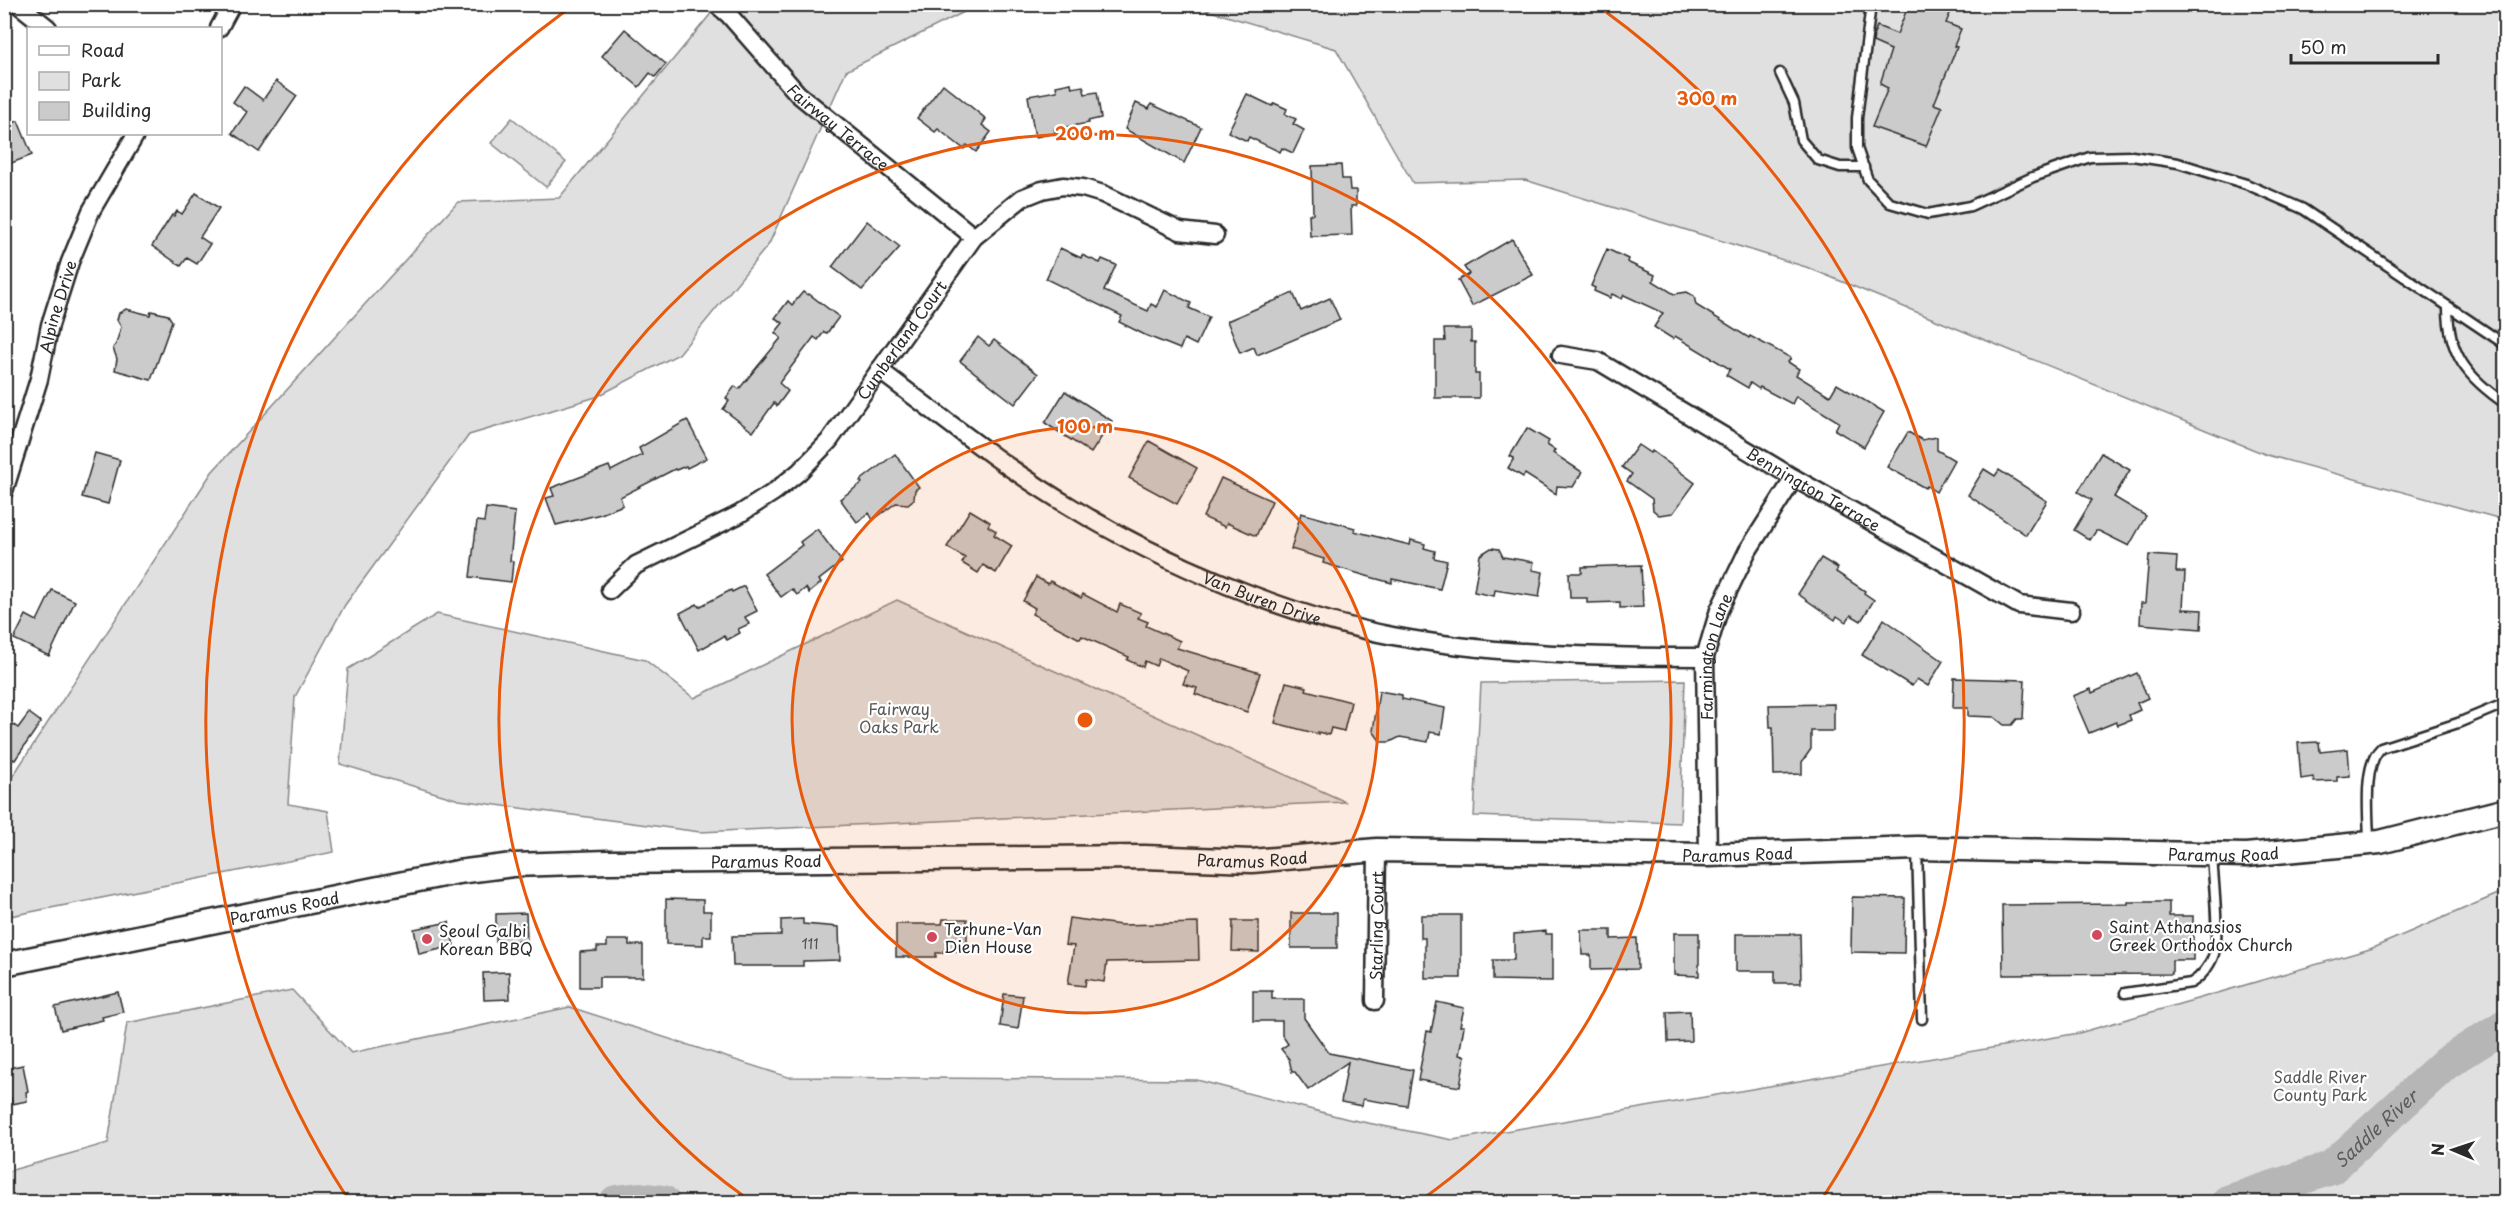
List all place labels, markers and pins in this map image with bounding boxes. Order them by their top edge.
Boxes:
centre of rings [1075,710,1095,730]
place label: Saint Athanasios Greek Orthodox Church [2109,914,2293,956]
place label: Terhune-Van Dien House [944,916,1042,958]
place label: Seoul Galbi Korean BBQ [439,918,533,960]
marker: Saint Athanasios Greek Orthodox Church [2090,928,2104,942]
marker: Terhune-Van Dien House [925,930,939,944]
marker: Seoul Galbi Korean BBQ [420,932,434,946]

